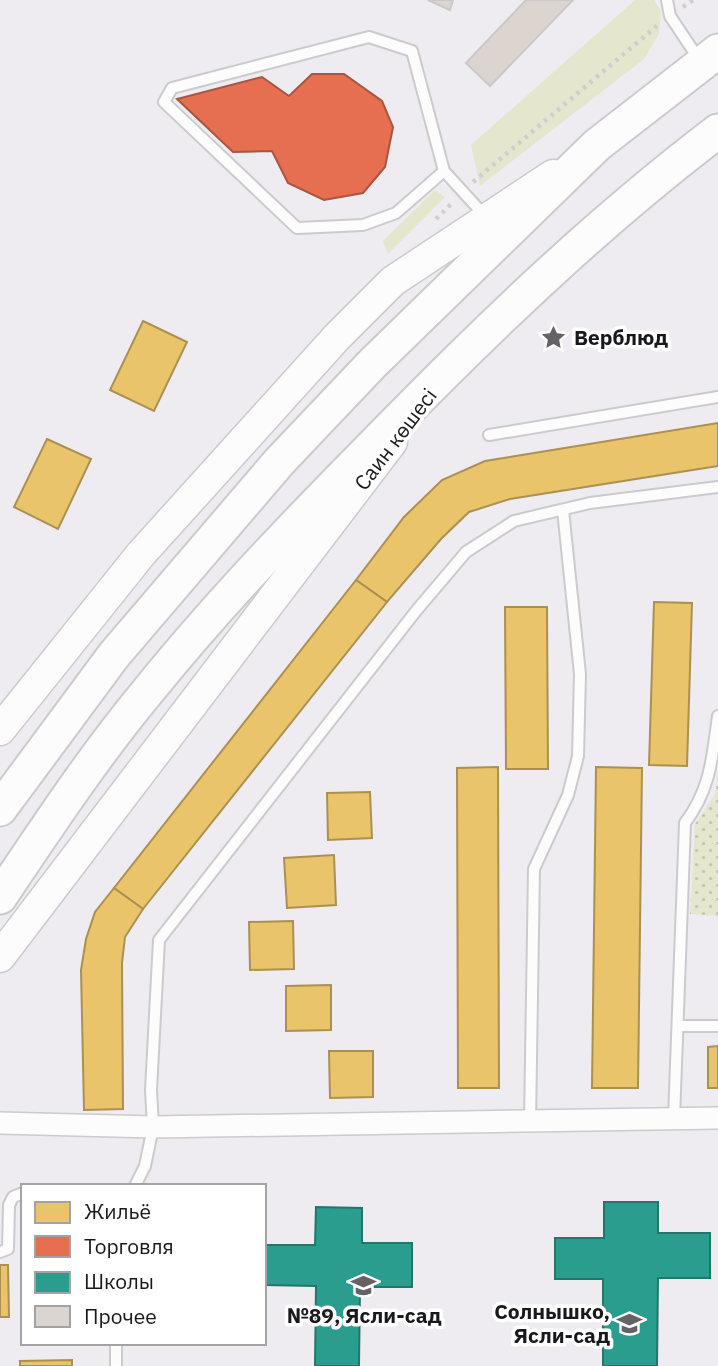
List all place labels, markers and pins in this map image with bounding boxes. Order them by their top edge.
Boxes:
place icon: Верблюд [540,323,568,351]
place label: Верблюд [574,323,668,351]
school or university icon: №89, Ясли-сад [350,1272,378,1300]
place label: Солнышко, Ясли-сад [494,1297,610,1349]
place label: №89, Ясли-сад [286,1301,442,1329]
school or university icon: Солнышко, Ясли-сад [616,1309,644,1337]

